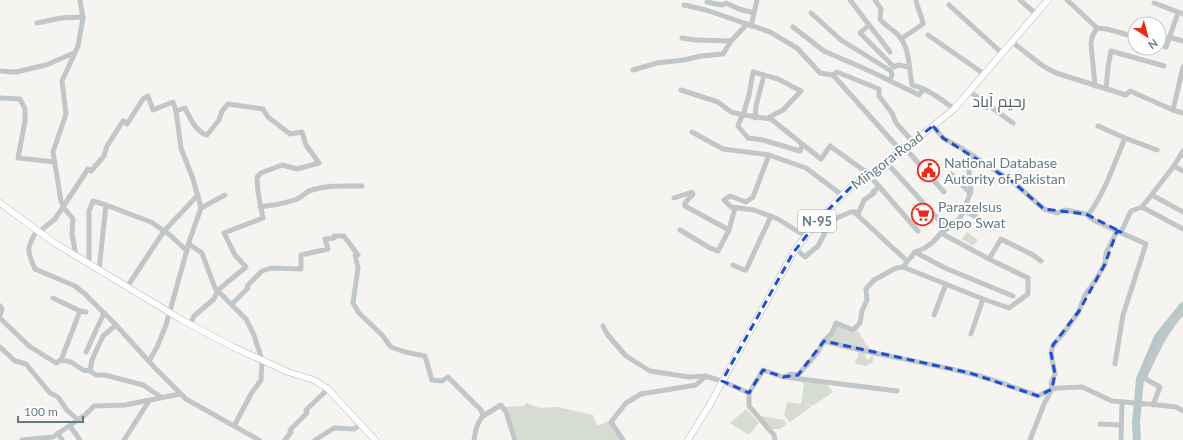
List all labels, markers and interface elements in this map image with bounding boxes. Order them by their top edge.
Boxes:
north arrow [1127,16,1167,56]
text: N [1146,37,1160,52]
district label: رحیم آباد [972,91,1026,113]
street label: Mingora Road [848,127,926,193]
place label: National Database Autority of Pakistan [944,154,1065,187]
public building icon: National Database Autority of Pakistan [916,157,942,183]
place label: Parazelsus Depo Swat [938,198,1005,231]
supermarket icon: Parazelsus Depo Swat [909,201,935,227]
road number: N-95 [798,210,836,232]
scale bar [18,398,83,424]
text: 100 m [24,404,58,419]

